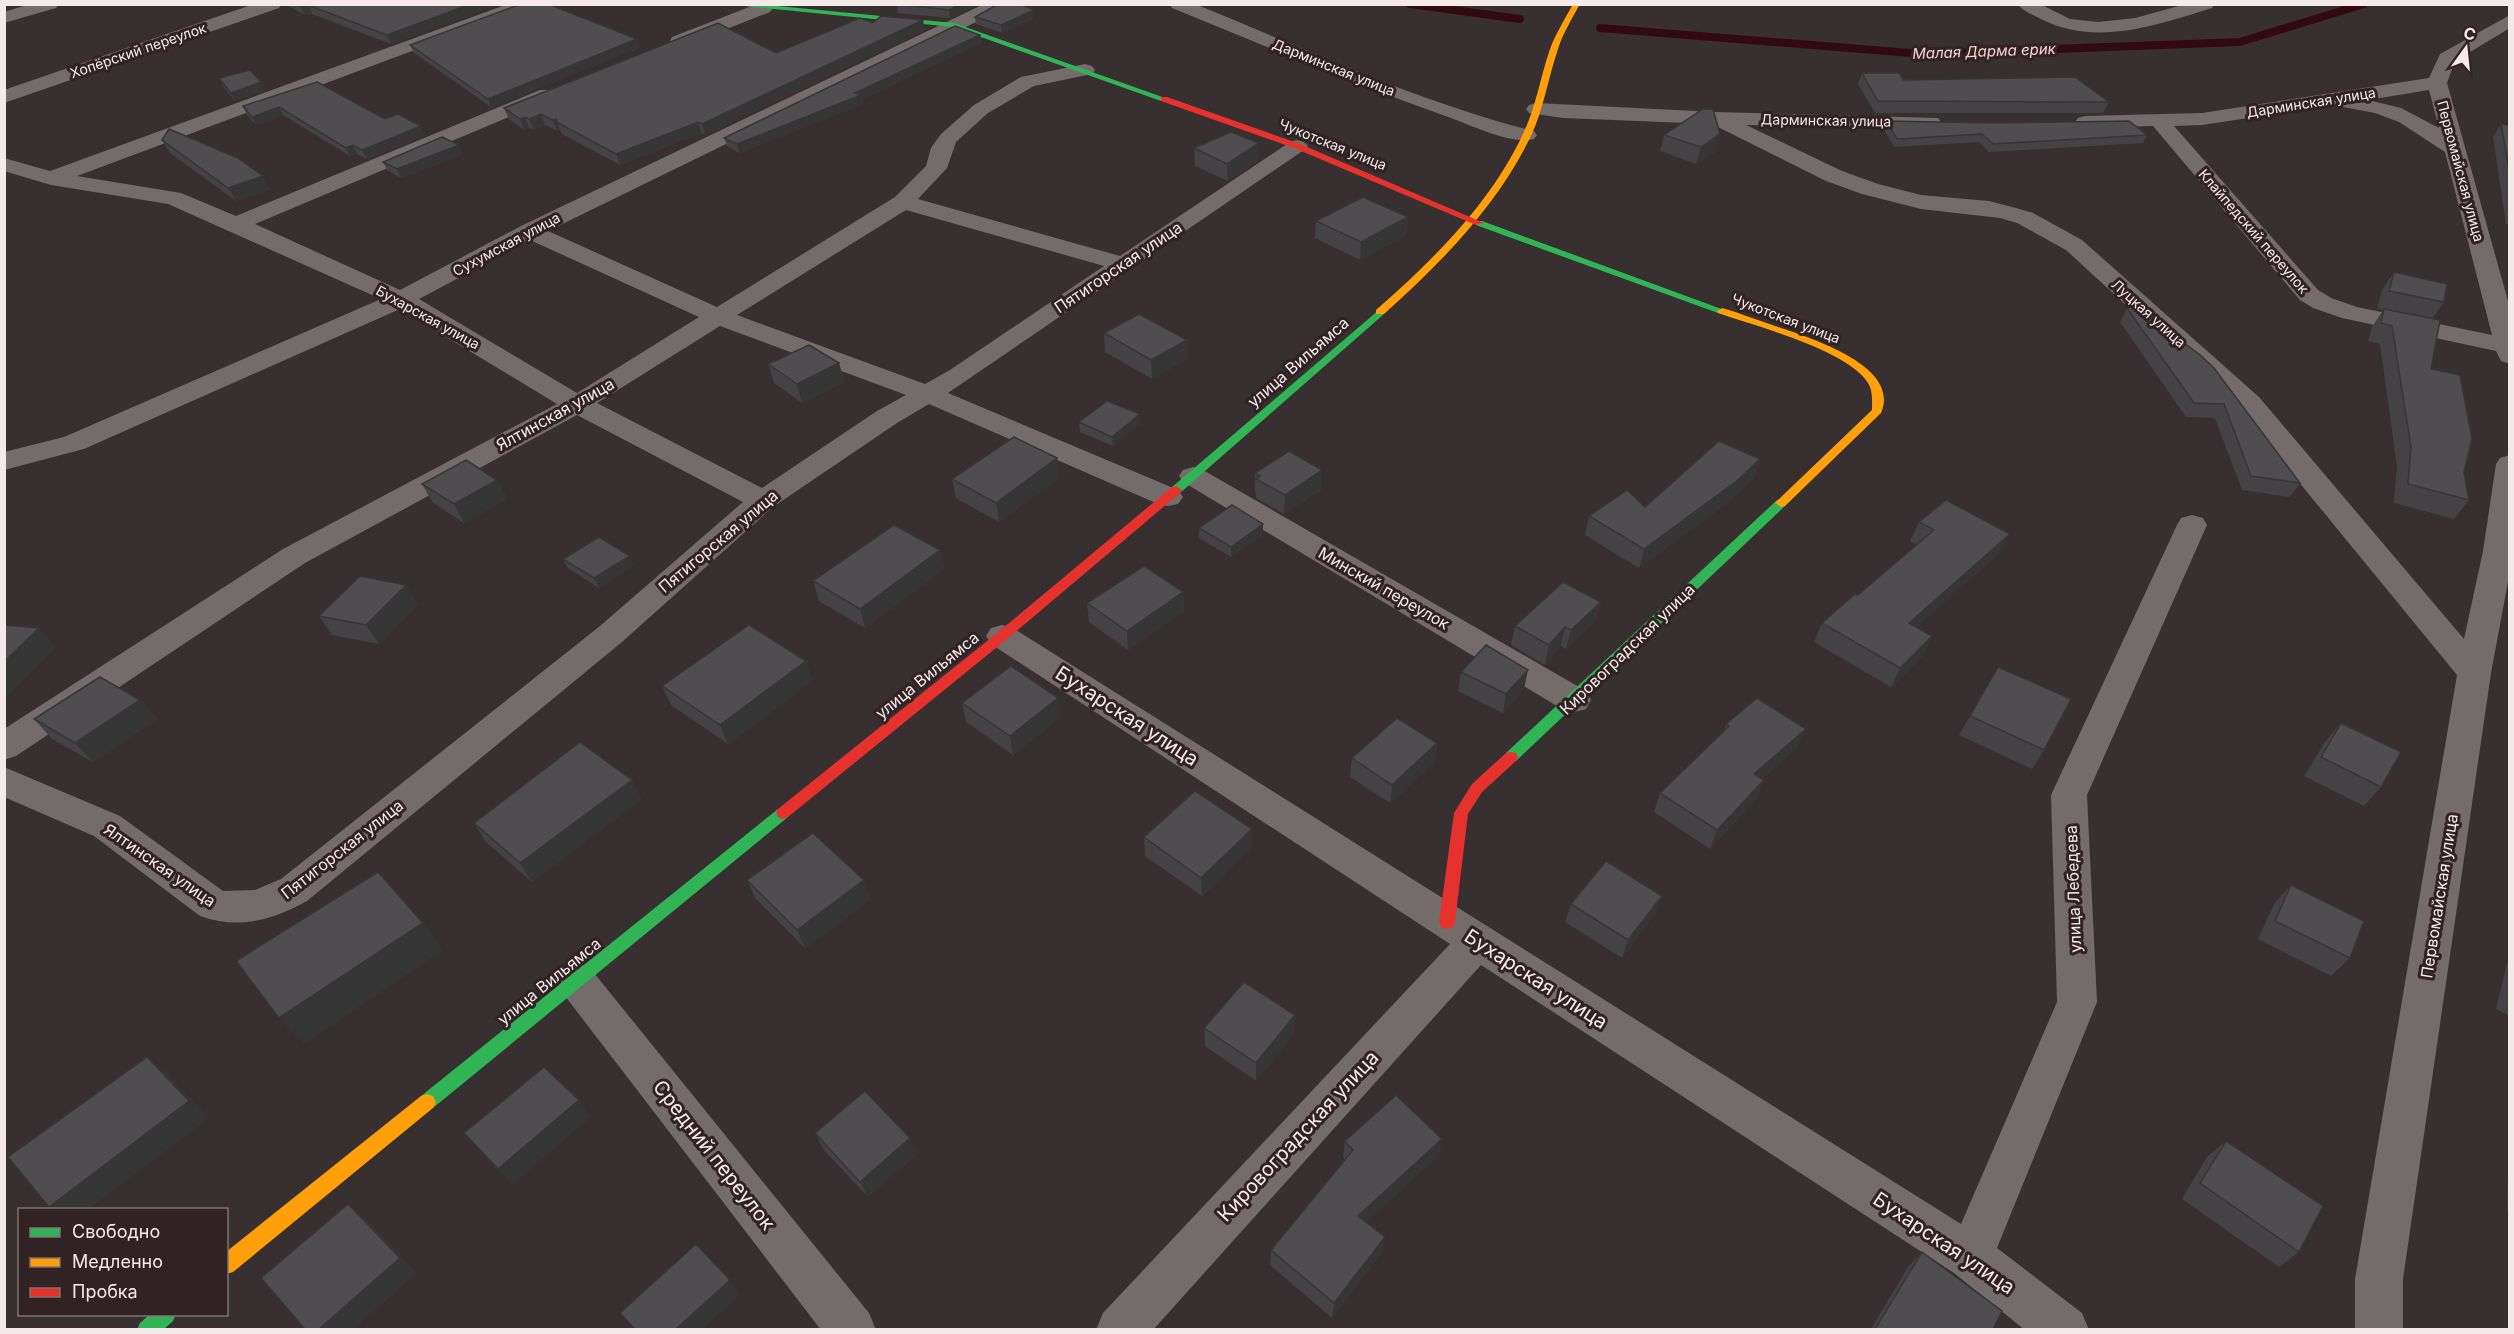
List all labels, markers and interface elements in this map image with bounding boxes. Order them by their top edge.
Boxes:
north arrow [2436,18,2496,78]
street label: Хопёрский переулок [68,19,209,81]
text: С [2462,22,2478,45]
street label: Дарминская улица [1270,35,1398,99]
water label: Малая Дарма ерик [1912,39,2057,63]
street label: Дарминская улица [2245,83,2377,121]
street label: Первомайская улица [2434,99,2488,243]
street label: Дарминская улица [1761,110,1891,130]
street label: Чукотская улица [1277,115,1389,173]
street label: Клайпедский переулок [2195,165,2313,297]
street label: Сухумская улица [449,208,563,280]
street label: Пятигорская улица [1050,217,1186,317]
street label: Луцкая улица [2108,275,2190,351]
street label: Бухарская улица [373,281,483,353]
street label: Чукотская улица [1729,290,1843,346]
street label: улица Вильямса [1243,313,1353,411]
street label: Ялтинская улица [493,373,617,455]
street label: Пятигорская улица [654,485,782,597]
street label: Минский переулок [1315,542,1453,634]
street label: Кировоградская улица [1555,579,1699,719]
street label: улица Вильямса [871,627,983,723]
street label: Бухарская улица [1051,661,1203,771]
street label: Пятигорская улица [277,795,407,903]
street label: Первомайская улица [2416,812,2462,980]
street label: Ялтинская улица [100,819,220,911]
street label: улица Лебедева [2061,825,2085,953]
street label: Бухарская улица [1460,924,1612,1034]
street label: улица Вильямса [493,933,605,1029]
street label: Кировоградская улица [1212,1045,1384,1227]
street label: Средний переулок [648,1075,780,1235]
street label: Бухарская улица [1869,1187,2019,1299]
legend [18,1208,228,1316]
text: Свободно [72,1221,160,1242]
text: Медленно [72,1251,163,1272]
text: Пробка [72,1281,138,1302]

